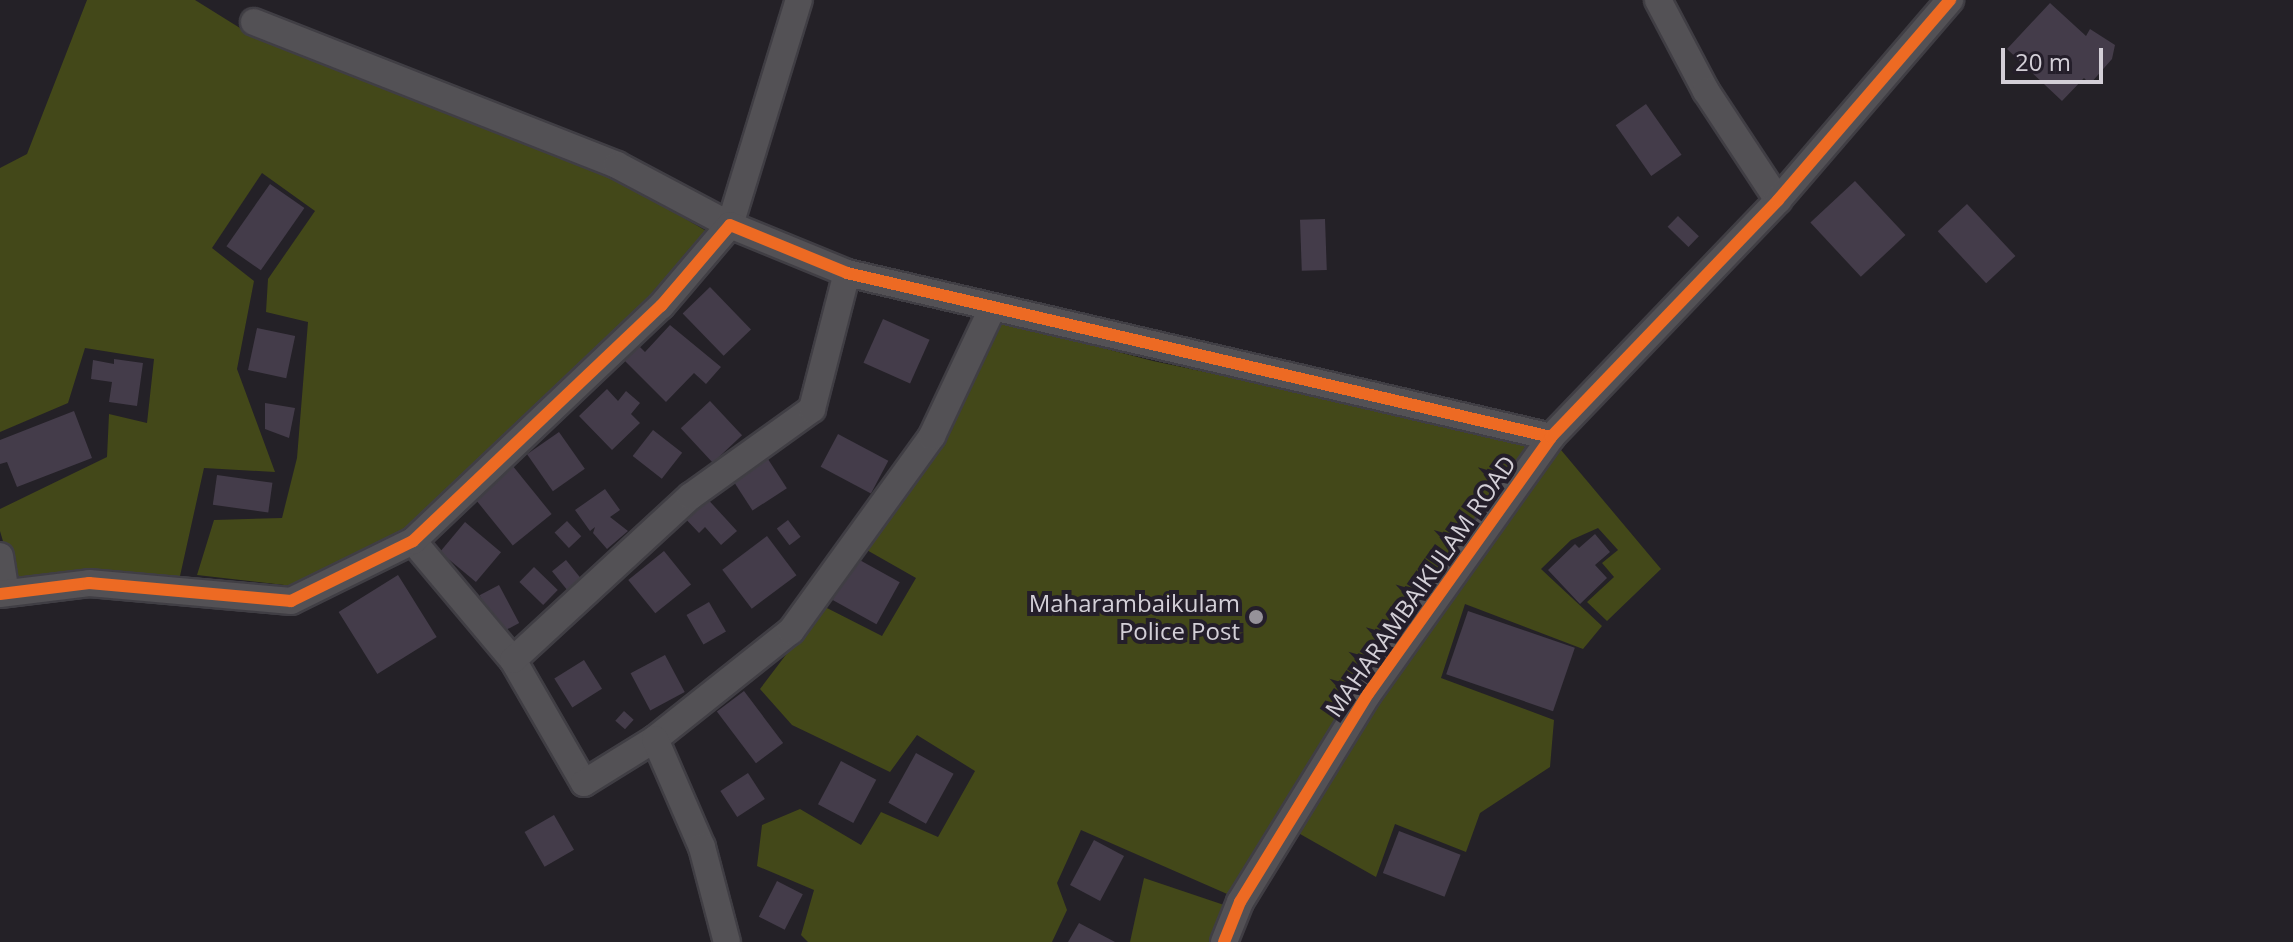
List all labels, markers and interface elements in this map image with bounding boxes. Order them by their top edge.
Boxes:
scale bar [2005,32,2107,82]
text: 20 m [2015,45,2071,78]
street label: MAHARAMBAIKULAM ROAD [1319,450,1521,722]
place label: Maharambaikulam Police Post [1029,589,1240,645]
marker: Maharambaikulam Police Post [1247,608,1265,626]

